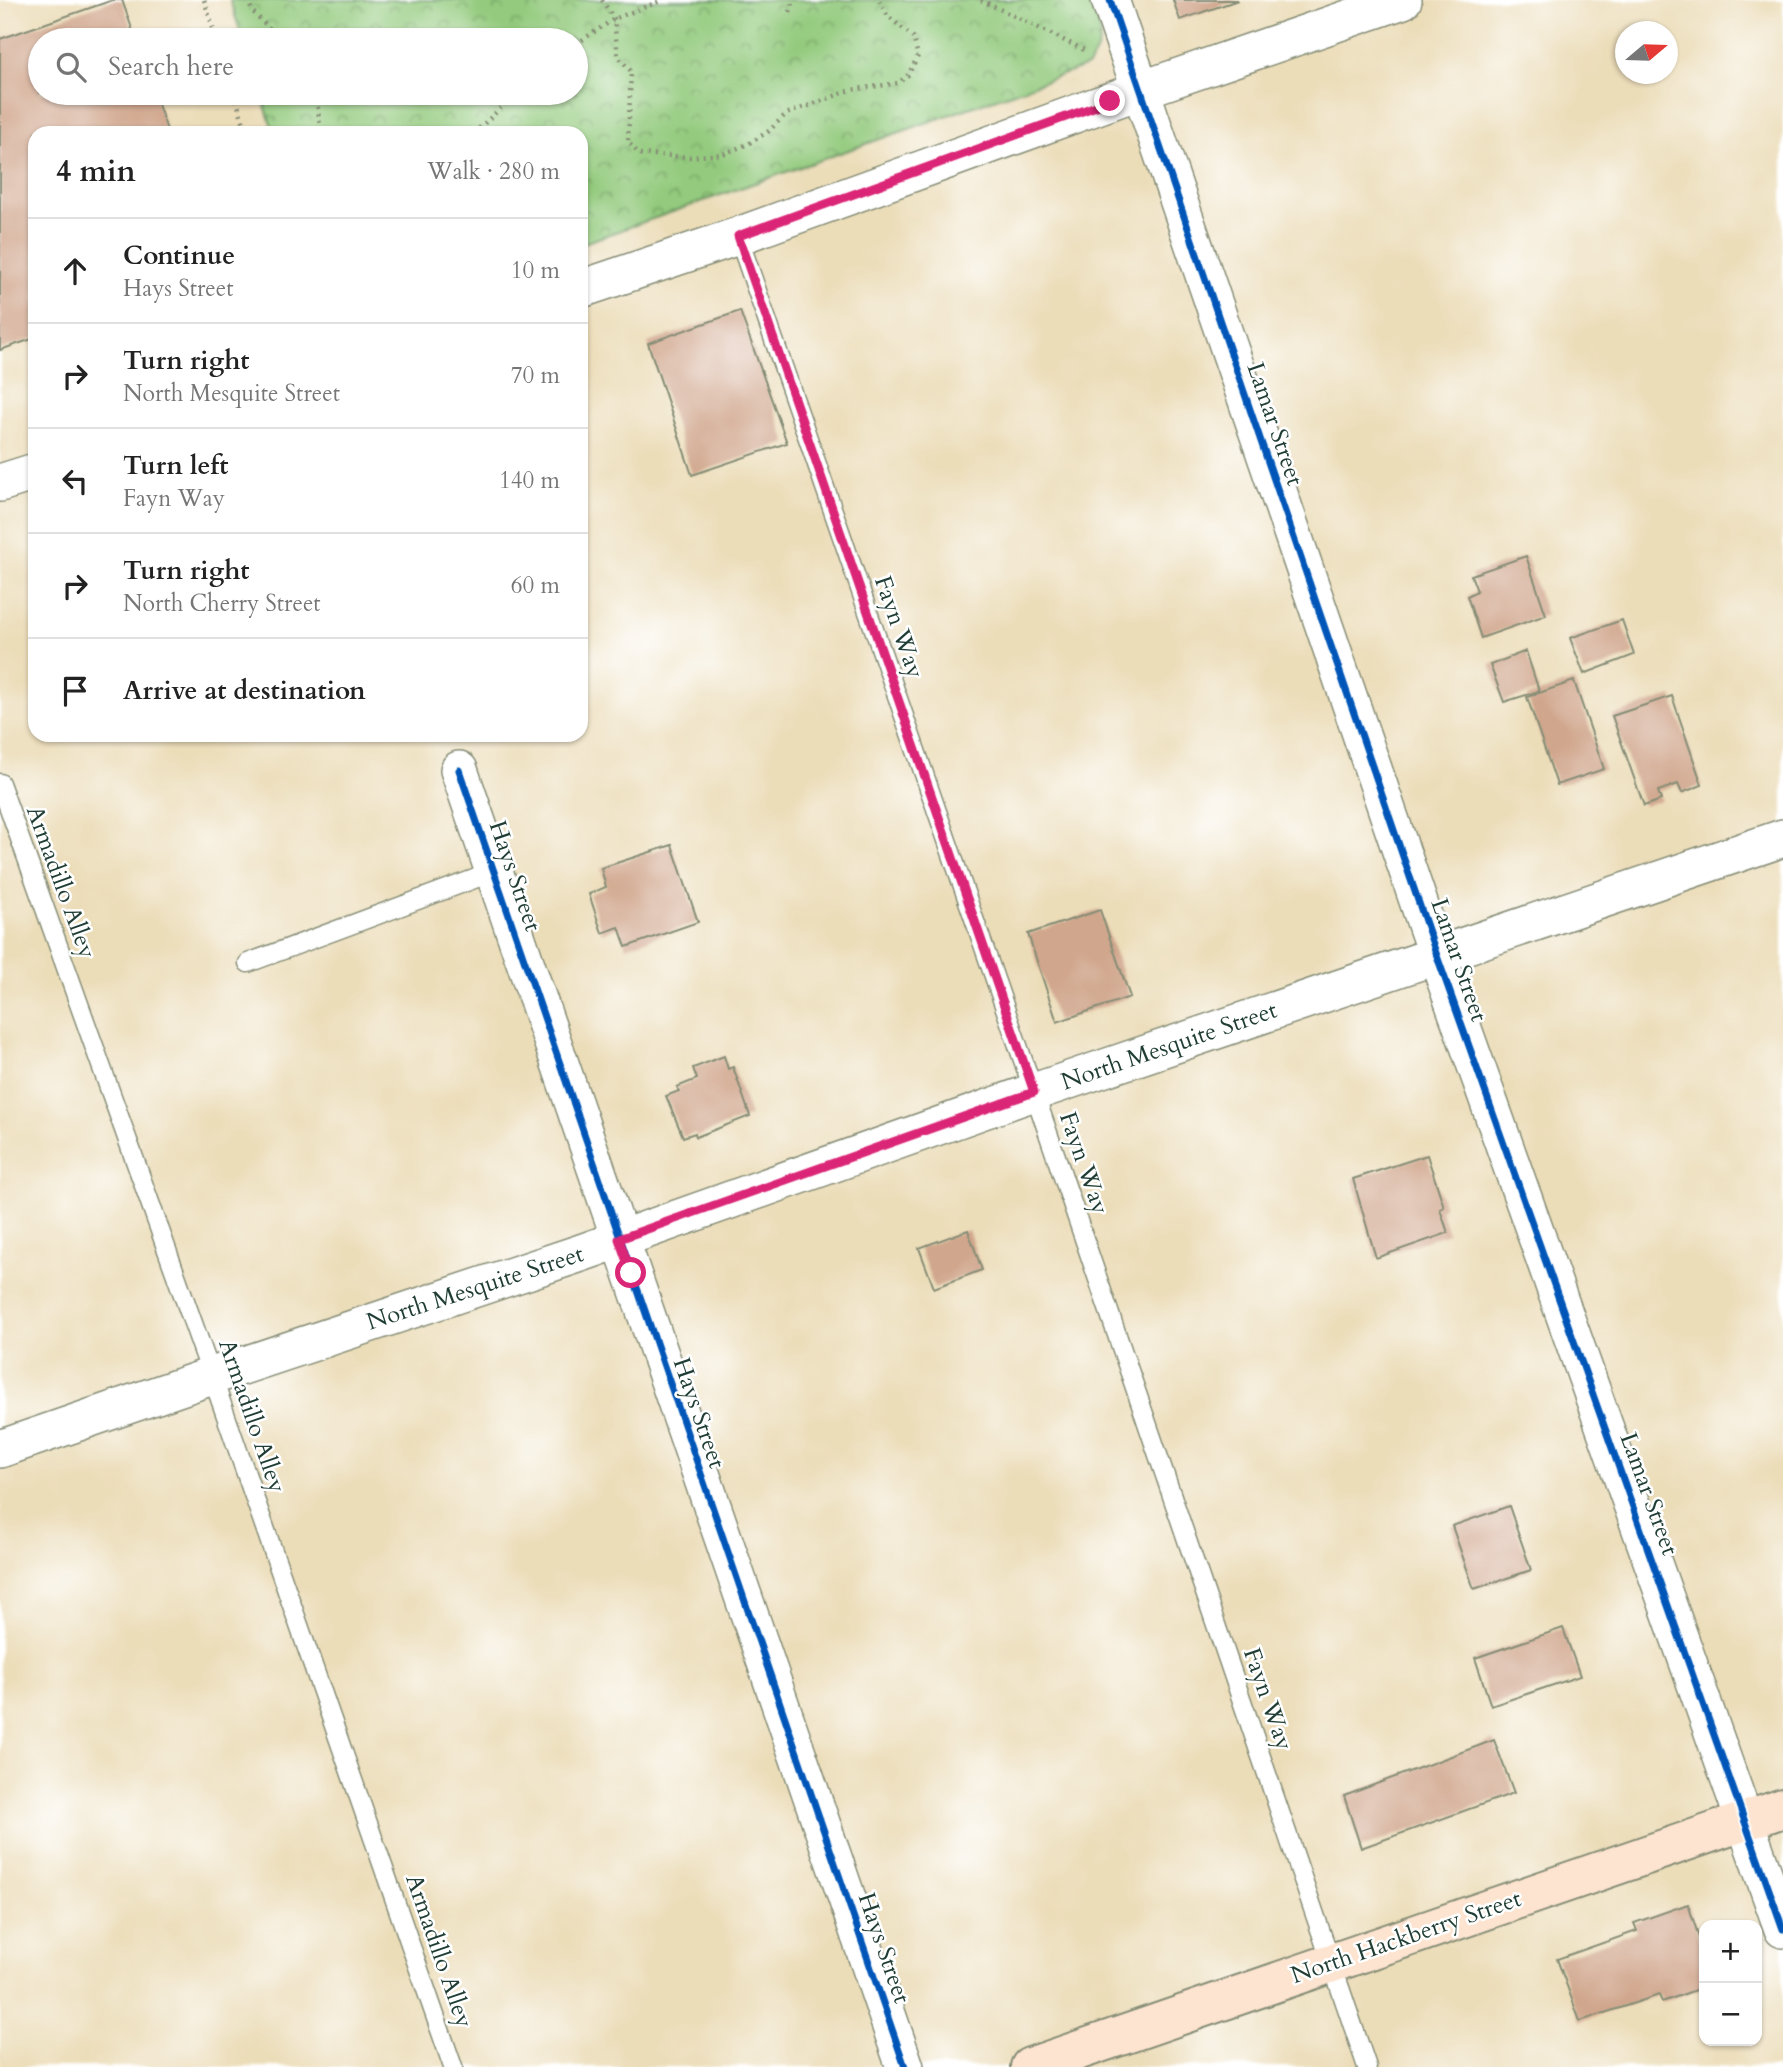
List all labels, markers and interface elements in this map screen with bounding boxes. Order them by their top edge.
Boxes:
north arrow [1615,21,1678,84]
search box [28,28,588,105]
icon: search [52,48,90,86]
text: Search here [108,49,234,84]
route end [1094,85,1125,116]
text: 4 min [56,151,136,192]
text: Walk · 280 m [427,156,560,187]
text: Continue [123,238,235,273]
icon: ahead [56,252,94,290]
text: 10 m [511,255,560,286]
text: Hays Street [123,273,234,304]
text: Turn right [123,343,250,378]
icon: right [56,357,94,395]
street label: Lamar Street [1238,358,1312,491]
text: 70 m [511,360,560,391]
text: North Mesquite Street [123,378,340,409]
text: Turn left [123,448,228,483]
icon: left [56,462,94,500]
text: 140 m [499,465,560,496]
text: Fayn Way [123,483,225,514]
text: Turn right [123,553,250,588]
icon: right [56,567,94,605]
text: 60 m [511,570,560,601]
street label: Fayn Way [866,571,932,683]
text: North Cherry Street [123,588,321,619]
icon: arrive [56,672,94,710]
text: Arrive at destination [123,673,366,708]
street label: Armadillo Alley [18,801,104,963]
street label: Hays Street [481,816,550,936]
street label: Lamar Street [1422,894,1496,1027]
street label: North Mesquite Street [1057,993,1282,1098]
street label: Fayn Way [1051,1107,1117,1219]
street label: North Mesquite Street [362,1237,588,1339]
route start [615,1257,646,1288]
street label: Armadillo Alley [210,1335,294,1498]
street label: Hays Street [665,1353,734,1473]
street label: Lamar Street [1612,1428,1687,1560]
street label: Fayn Way [1235,1643,1301,1755]
street label: Armadillo Alley [397,1870,481,2033]
street label: North Hackberry Street [1286,1882,1526,1992]
street label: Hays Street [850,1888,919,2008]
map controls [1699,1920,1762,2046]
button: + [1699,1920,1762,1983]
button: − [1699,1983,1762,2046]

